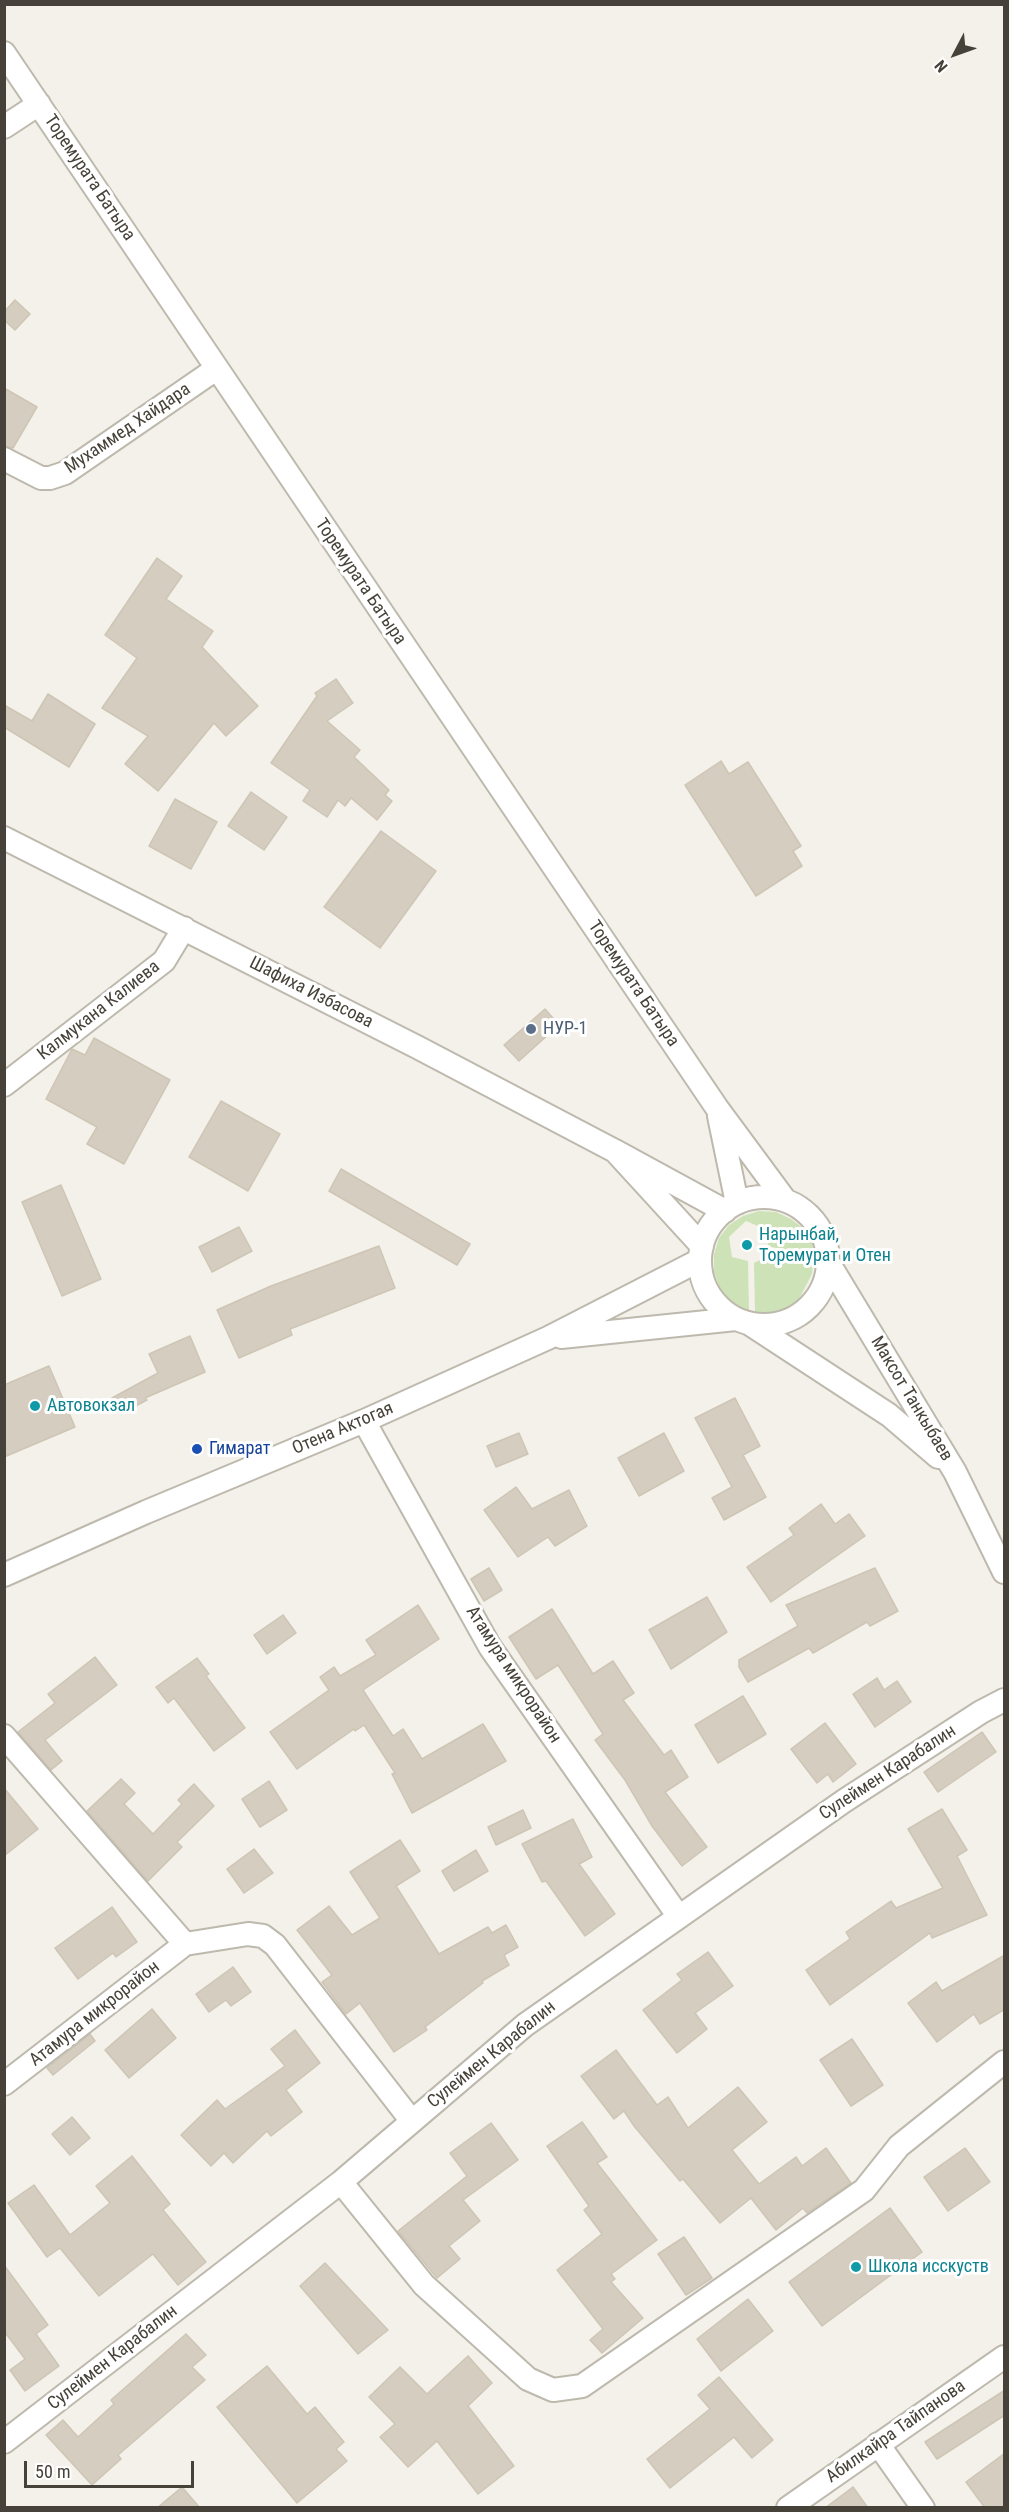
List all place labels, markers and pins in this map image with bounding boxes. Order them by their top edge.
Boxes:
place label: НУР-1 [543,1018,587,1040]
marker: НУР-1 [524,1022,538,1036]
place label: Нарынбай, Торемурат и Отен [759,1224,891,1266]
marker: Нарынбай, Торемурат и Отен [740,1238,754,1252]
place label: Автовокзал [47,1395,135,1417]
marker: Автовокзал [28,1399,42,1413]
place label: Гимарат [209,1438,270,1460]
marker: Гимарат [190,1442,204,1456]
place label: Школа исскуств [868,2256,989,2278]
marker: Школа исскуств [849,2260,863,2274]

